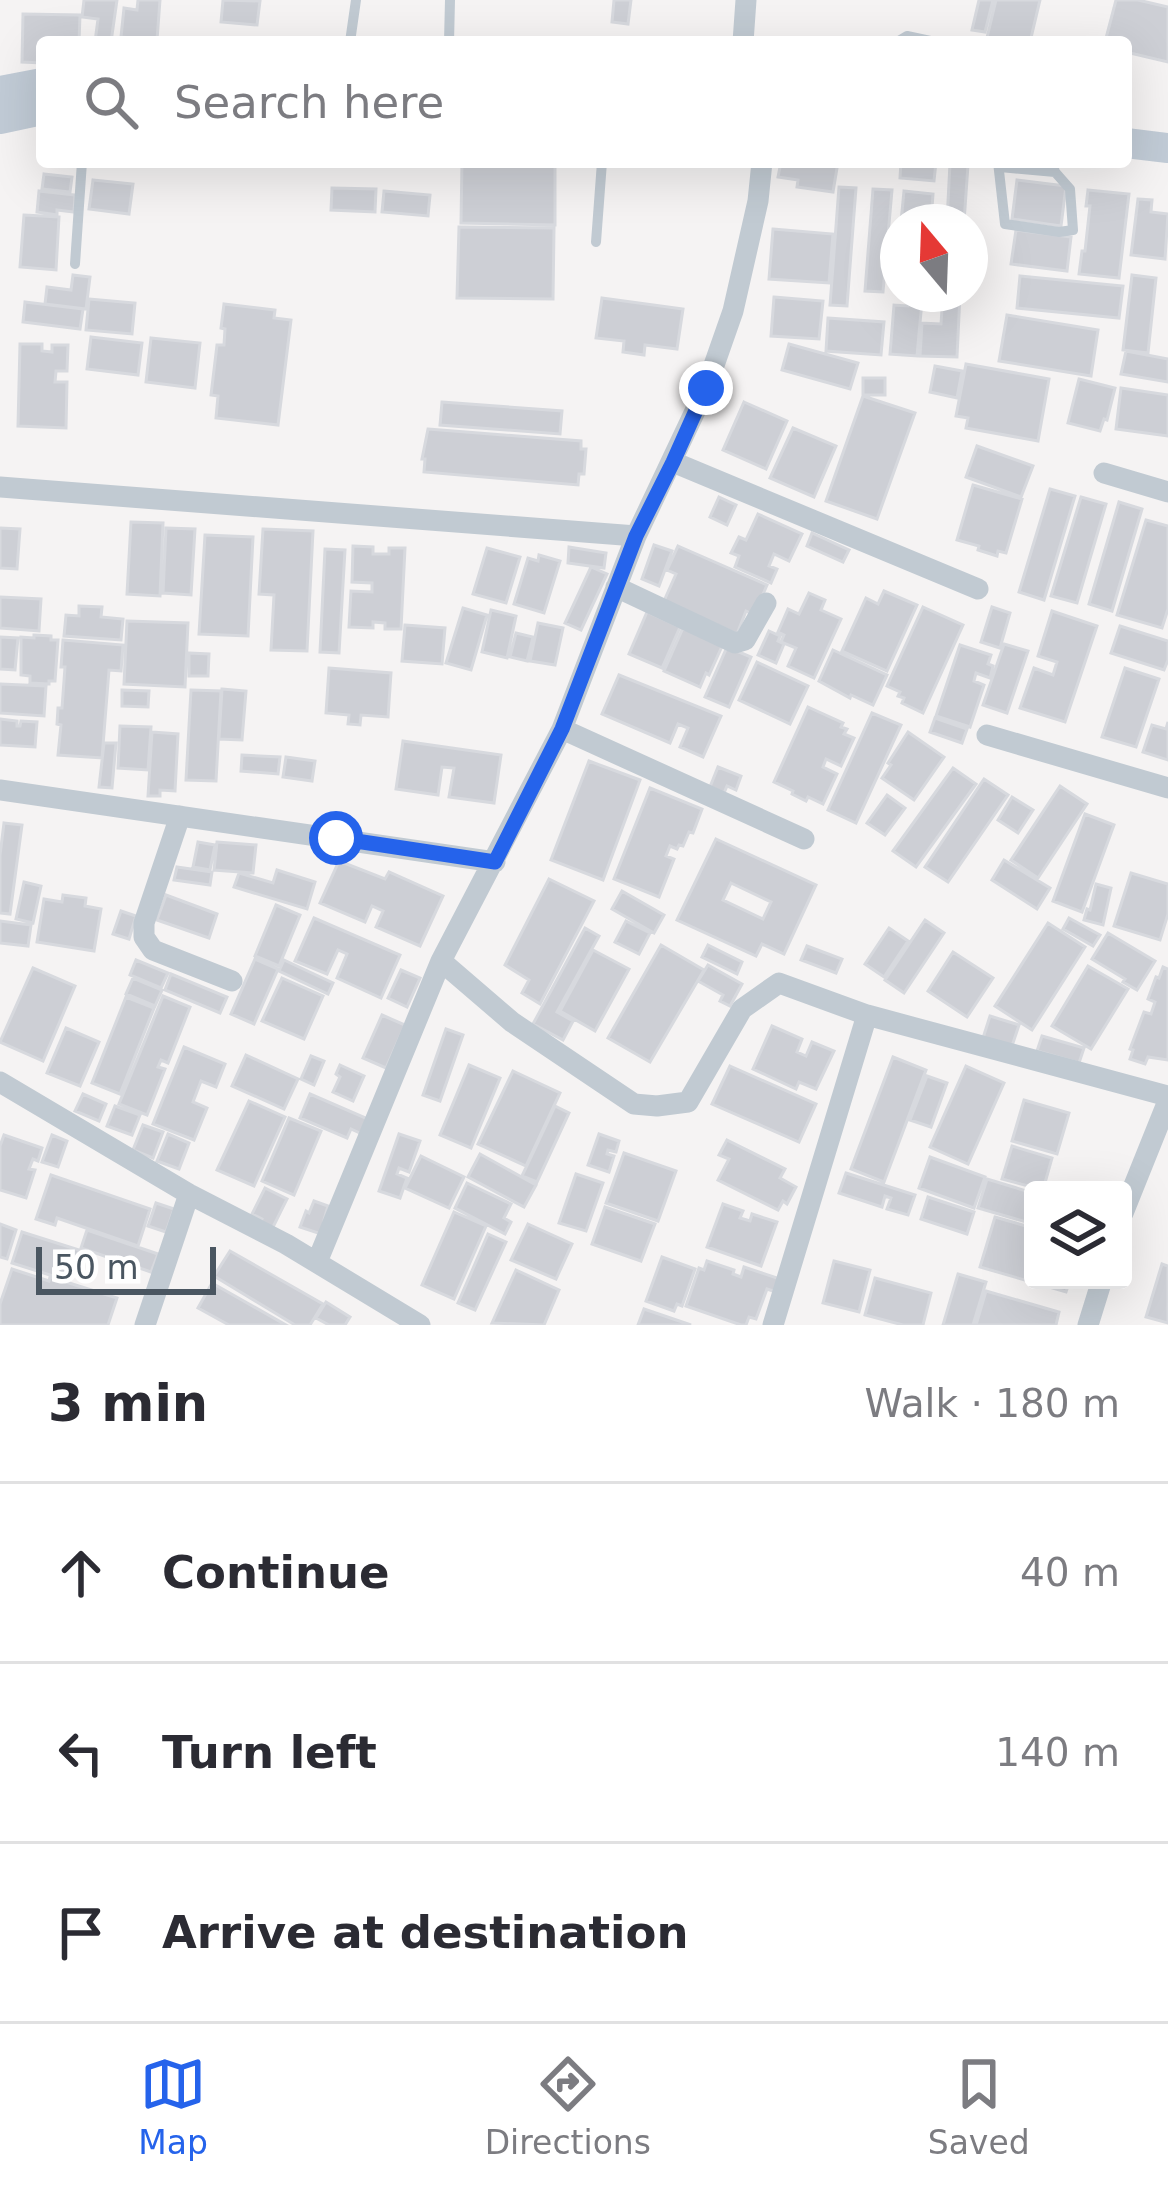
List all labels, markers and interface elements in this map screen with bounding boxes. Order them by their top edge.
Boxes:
search box [36,36,1132,168]
icon: search [78,69,144,135]
text: Search here [174,76,444,129]
north arrow [880,204,988,312]
route end [679,361,733,415]
route start [309,811,363,865]
map controls [1024,1181,1132,1289]
button: layers [1024,1181,1132,1289]
scale bar [36,1241,216,1294]
text: 50 m [54,1248,139,1287]
text: 3 min [48,1374,208,1433]
text: Walk · 180 m [865,1381,1120,1426]
icon: ahead [48,1540,114,1606]
text: Continue [162,1546,390,1599]
text: 40 m [1020,1550,1120,1595]
icon: left [48,1720,114,1786]
text: Turn left [162,1726,377,1779]
text: 140 m [995,1730,1120,1775]
icon: arrive [48,1900,114,1966]
text: Arrive at destination [162,1906,688,1959]
tab: Map [138,2051,208,2162]
tab: Directions [485,2051,651,2162]
tab: Saved [928,2051,1030,2162]

